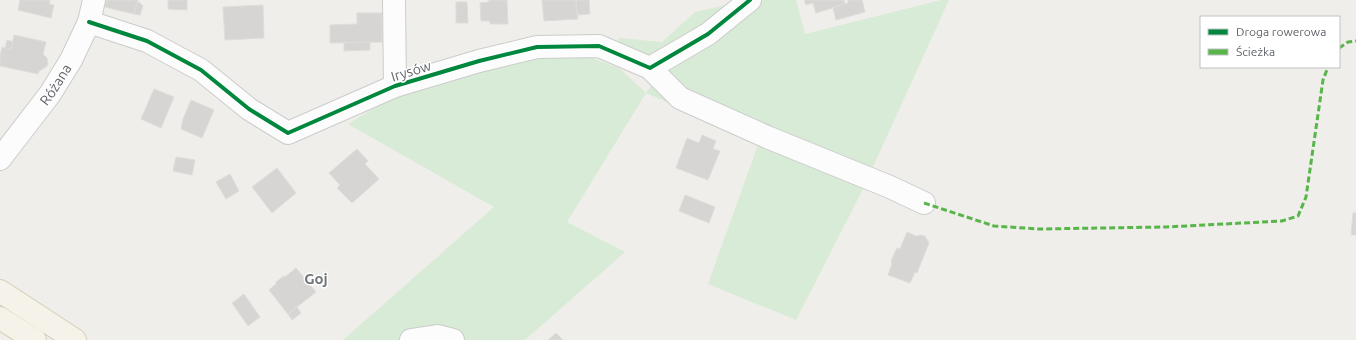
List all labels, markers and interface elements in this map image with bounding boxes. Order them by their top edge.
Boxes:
legend [1200,16,1340,68]
text: Droga rowerowa [1236,25,1326,38]
text: Ścieżka [1236,45,1275,58]
street label: Irysów [389,57,433,85]
street label: Różana [36,61,75,108]
district label: Goj [304,270,328,287]

